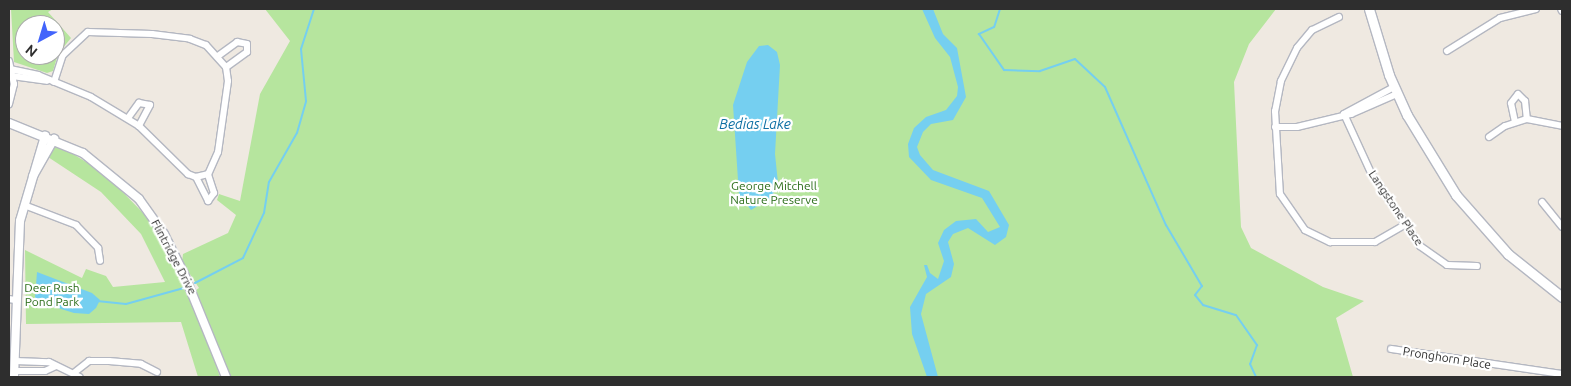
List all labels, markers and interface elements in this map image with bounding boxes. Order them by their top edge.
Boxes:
north arrow [15,15,65,65]
text: N [22,41,40,60]
water label: Bedias Lake [719,116,791,132]
street label: Langstone Place [1365,168,1427,248]
park label: George Mitchell Nature Preserve [730,179,818,207]
street label: Flintridge Drive [148,217,200,297]
park label: Deer Rush Pond Park [24,281,80,309]
street label: Pronghorn Place [1402,344,1492,372]

